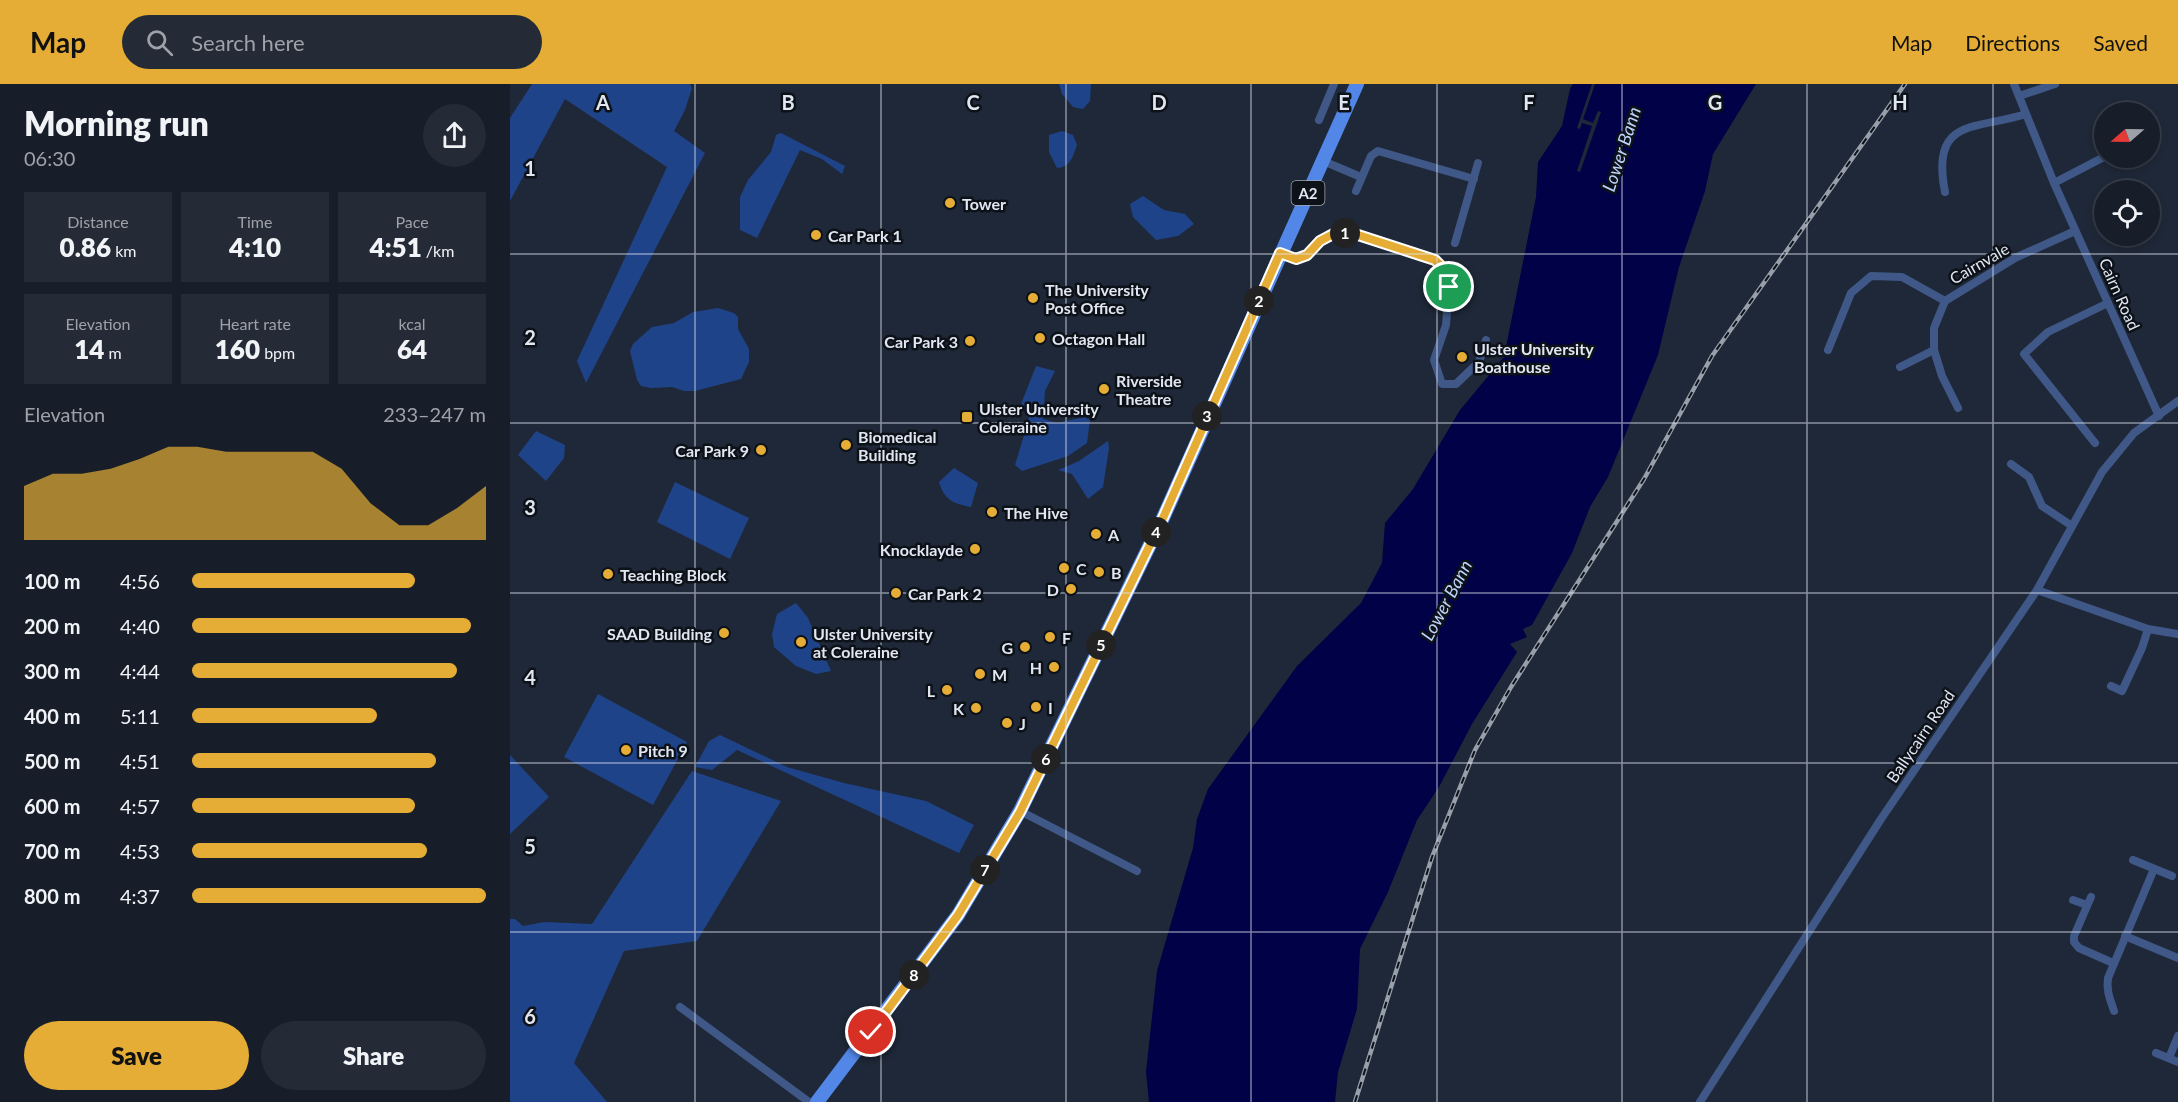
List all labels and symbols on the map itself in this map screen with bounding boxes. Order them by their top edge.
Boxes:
text: A [595,90,610,114]
text: B [781,90,795,114]
text: C [966,90,980,114]
text: D [1151,90,1167,114]
text: E [1338,90,1350,114]
text: F [1523,90,1535,114]
text: G [1708,90,1722,114]
text: H [1892,90,1908,114]
north arrow [2094,102,2160,168]
water label: Lower Bann [1597,104,1645,194]
text: 1 [524,156,536,180]
road number: A2 [1292,181,1324,205]
place label: Tower [962,194,1006,213]
marker: Tower [943,196,957,210]
pin: 1 [1330,218,1360,248]
place label: Car Park 1 [828,226,902,245]
marker: Car Park 1 [809,228,823,242]
street label: Cairnvale [1946,238,2012,288]
street label: Cairn Road [2096,255,2144,333]
pin [1423,261,1474,312]
place label: The University Post Office [1045,280,1149,317]
pin: 2 [1244,286,1274,316]
marker: The University Post Office [1026,291,1040,305]
text: 2 [524,325,536,349]
place label: Octagon Hall [1052,329,1145,348]
marker: Octagon Hall [1033,331,1047,345]
place label: Car Park 3 [884,332,958,351]
marker: Car Park 3 [963,334,977,348]
place label: Ulster University Boathouse [1474,339,1594,376]
marker: Ulster University Boathouse [1455,350,1469,364]
place label: Riverside Theatre [1116,371,1182,408]
marker: Riverside Theatre [1097,382,1111,396]
place label: Ulster University Coleraine [979,399,1099,436]
pin: 3 [1192,401,1222,431]
marker: Ulster University Coleraine [960,410,974,424]
place label: Biomedical Building [858,427,937,464]
marker: Biomedical Building [839,438,853,452]
place label: Car Park 9 [675,441,749,460]
marker: Car Park 9 [754,443,768,457]
text: 3 [524,495,536,519]
place label: The Hive [1004,503,1068,522]
marker: The Hive [985,505,999,519]
pin: 4 [1141,517,1171,547]
place label: A [1107,525,1120,544]
marker: A [1089,527,1103,541]
place label: Knocklayde [880,540,963,559]
marker: Knocklayde [968,542,982,556]
water label: Lower Bann [1416,556,1476,644]
place label: C [1076,559,1087,578]
marker: C [1057,561,1071,575]
place label: B [1111,563,1122,582]
place label: Teaching Block [620,565,727,584]
marker: B [1092,565,1106,579]
marker: Teaching Block [601,567,615,581]
place label: D [1047,580,1059,599]
marker: D [1064,582,1078,596]
place label: Car Park 2 [908,584,982,603]
marker: Car Park 2 [889,586,903,600]
place label: SAAD Building [607,624,713,643]
place label: Ulster University at Coleraine [813,624,933,661]
marker: SAAD Building [717,626,731,640]
place label: F [1062,628,1071,647]
marker: F [1043,630,1057,644]
pin: 5 [1086,630,1116,660]
marker: Ulster University at Coleraine [794,635,808,649]
place label: G [1001,638,1013,657]
marker: G [1018,640,1032,654]
place label: H [1030,658,1042,677]
marker: H [1047,660,1061,674]
text: 4 [524,665,536,689]
place label: M [992,665,1007,684]
marker: M [973,667,987,681]
place label: L [927,681,936,700]
marker: L [940,683,954,697]
street label: Ballycairn Road [1882,686,1958,786]
place label: I [1048,698,1053,717]
place label: K [953,699,965,718]
marker: I [1029,700,1043,714]
marker: K [969,701,983,715]
place label: J [1019,714,1026,733]
marker: J [1000,716,1014,730]
place label: Pitch 9 [638,741,688,760]
marker: Pitch 9 [619,743,633,757]
pin: 6 [1031,744,1061,774]
text: 5 [524,834,536,858]
pin: 7 [970,855,1000,885]
pin: 8 [899,960,929,990]
text: 6 [524,1004,536,1028]
pin [845,1006,896,1057]

